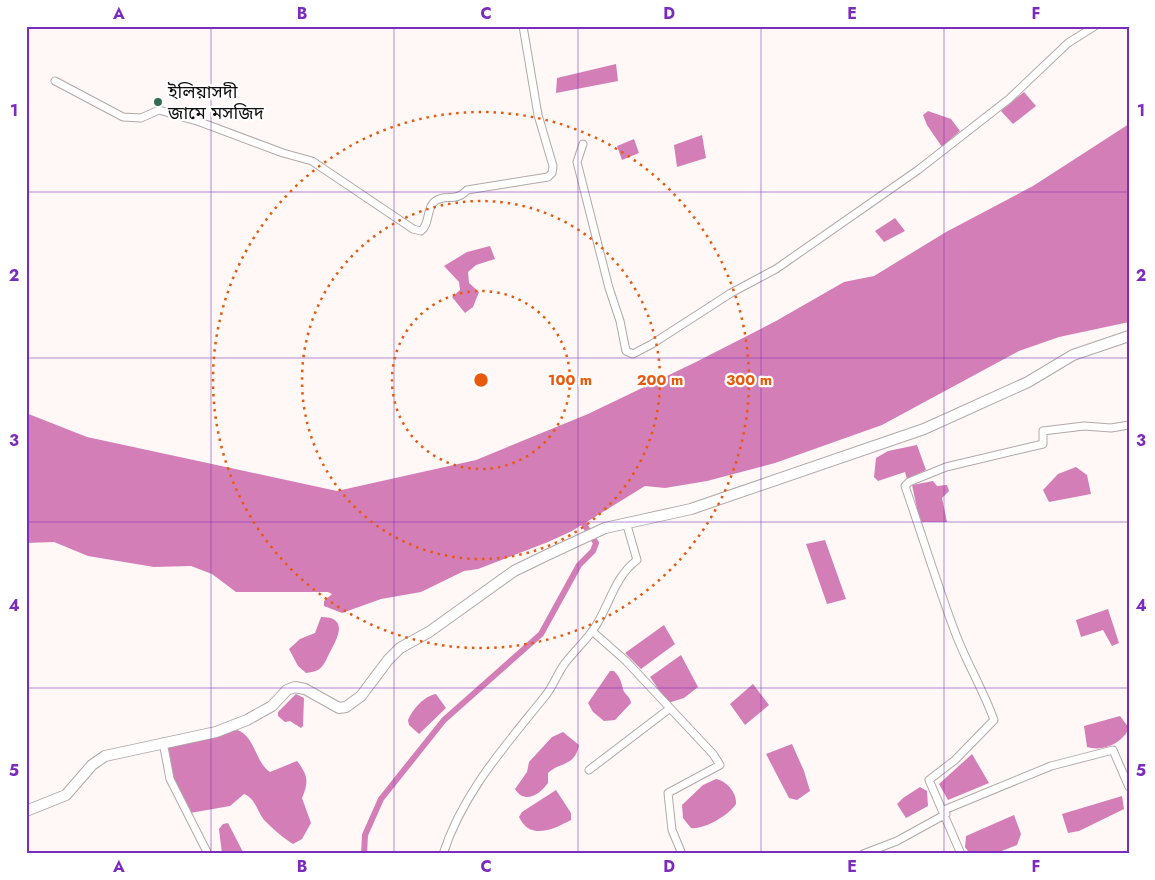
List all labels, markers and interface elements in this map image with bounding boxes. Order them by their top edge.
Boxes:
text: A [112,2,125,25]
text: B [297,2,307,25]
text: C [480,2,492,25]
text: D [663,2,675,25]
text: E [847,2,857,25]
text: F [1032,2,1040,25]
place label: ইলিয়াসদী জামে মসজিদ [167,79,265,126]
marker: ইলিয়াসদী জামে মসজিদ [152,96,164,108]
text: 1 [10,99,18,122]
text: 1 [1137,99,1145,122]
text: 2 [9,264,19,287]
text: 2 [1136,264,1146,287]
text: 100 m [548,369,592,391]
text: 200 m [637,369,683,391]
text: 300 m [726,369,772,391]
centre of rings [472,371,490,389]
text: 3 [9,429,19,452]
text: 3 [1136,429,1146,452]
text: 4 [8,594,20,617]
text: 4 [1135,594,1147,617]
text: 5 [9,759,19,782]
text: 5 [1136,759,1146,782]
text: A [112,855,125,878]
text: B [297,855,307,878]
text: C [480,855,492,878]
text: D [663,855,675,878]
text: E [847,855,857,878]
text: F [1032,855,1040,878]

